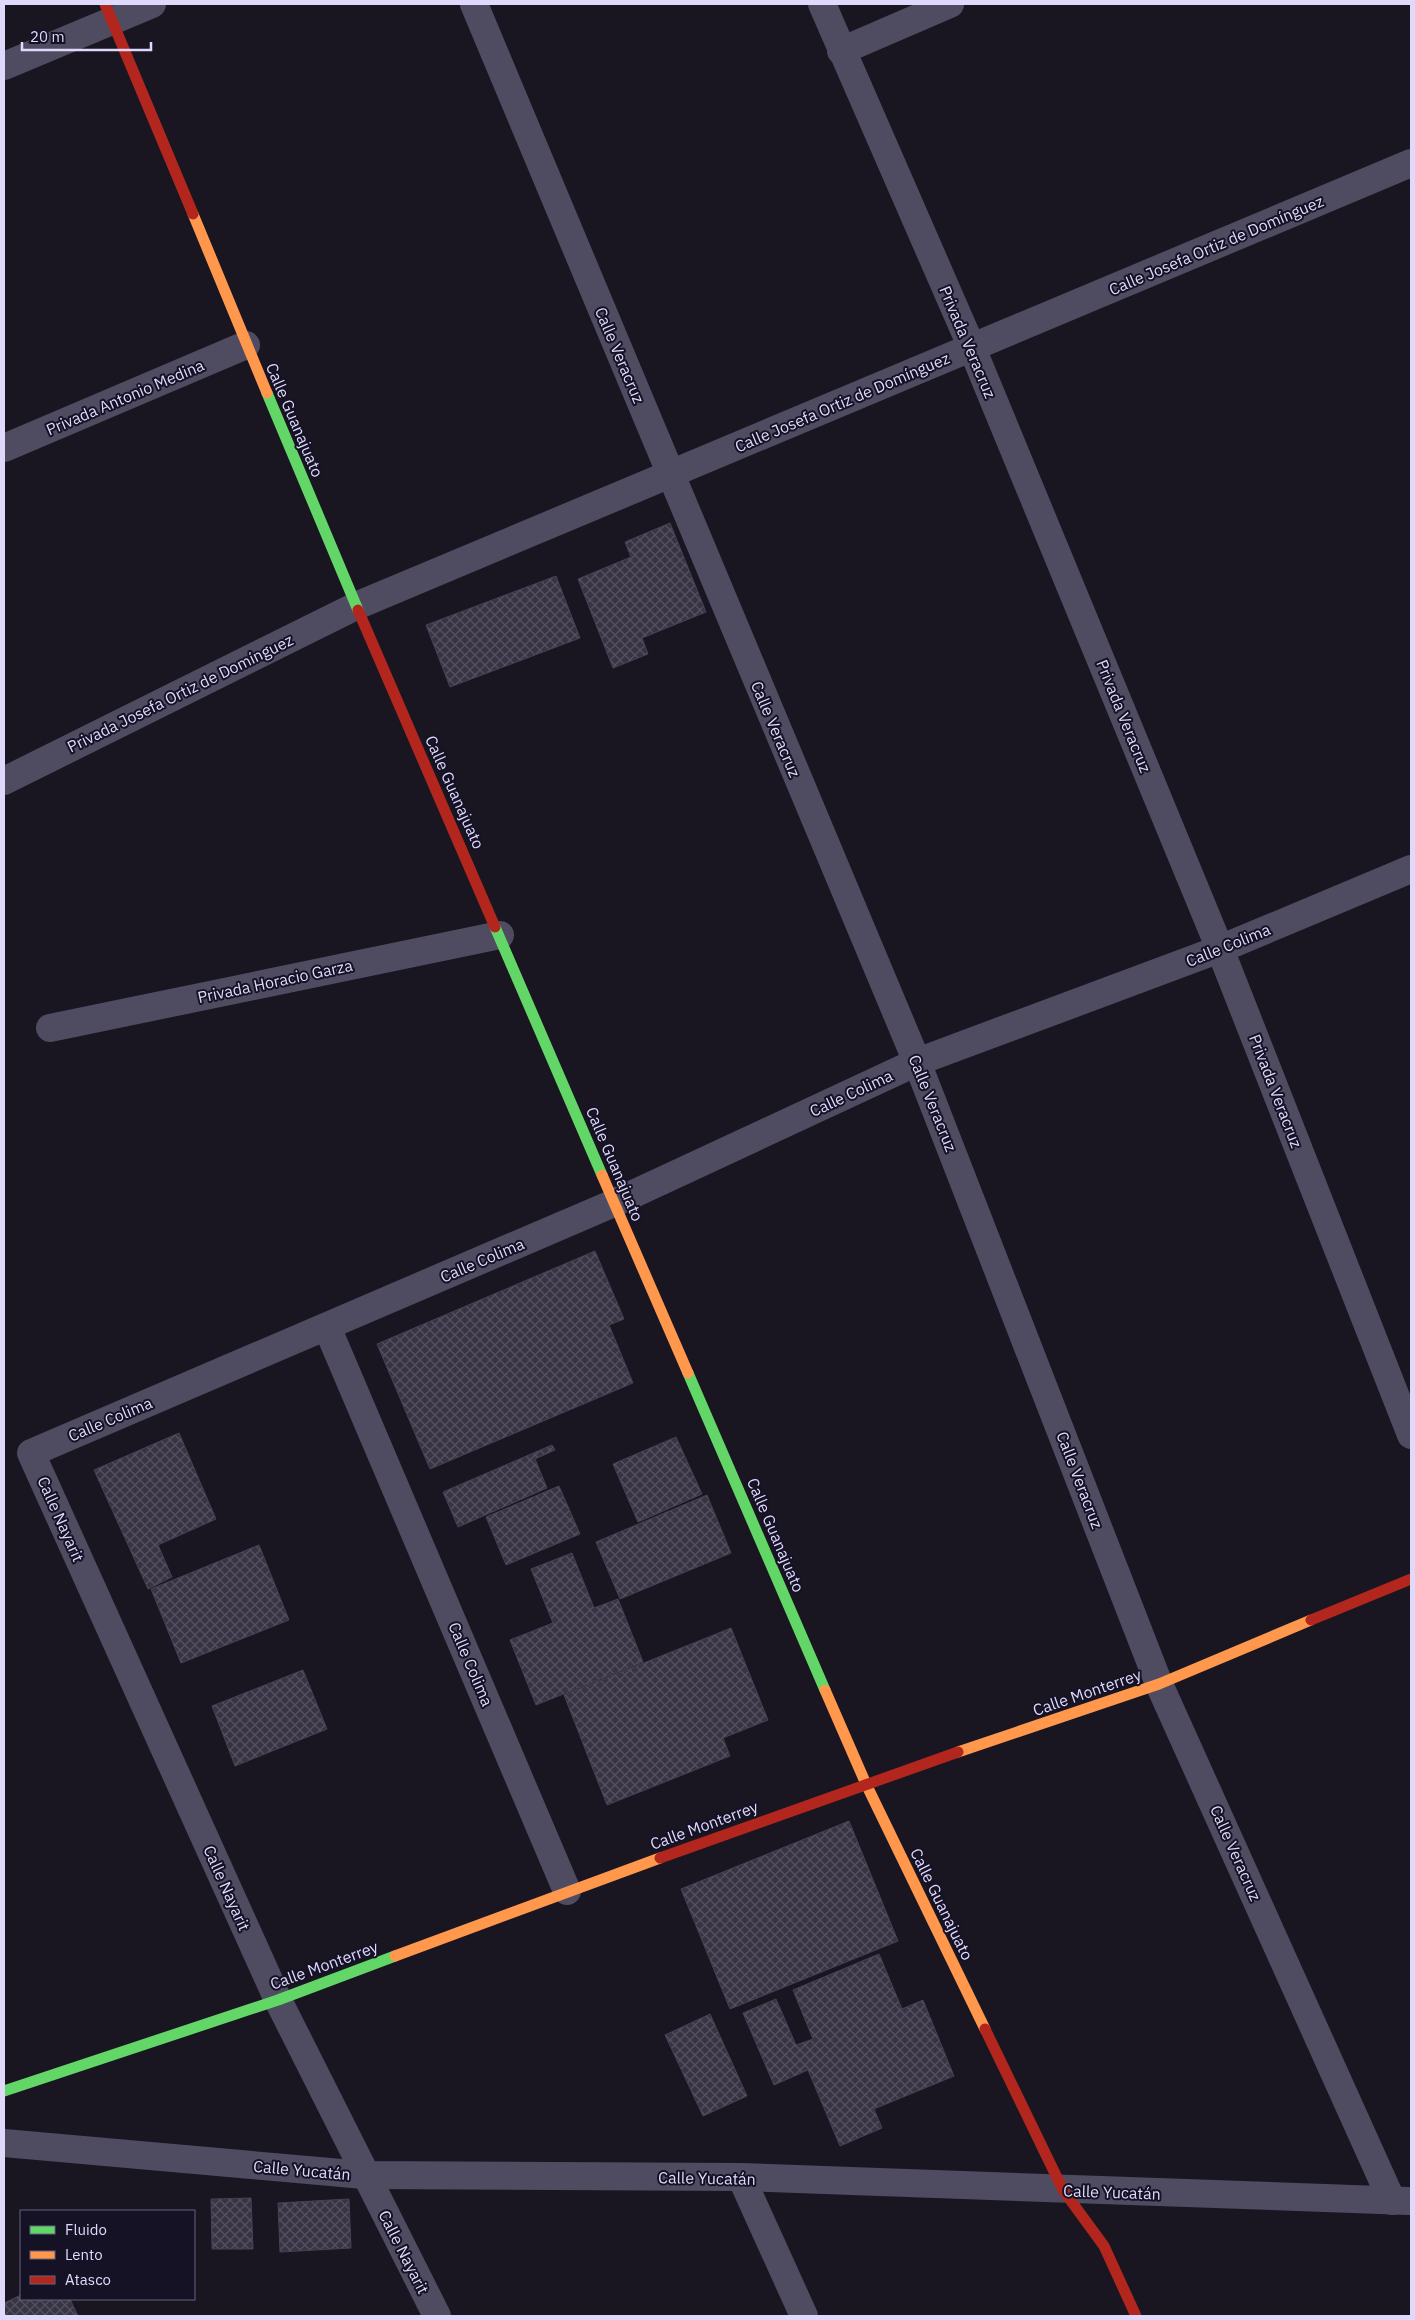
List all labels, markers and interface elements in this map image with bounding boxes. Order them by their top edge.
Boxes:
scale bar [22,20,151,52]
text: 20 m [30,27,65,46]
street label: Calle Josefa Ortiz de Domínguez [1106,191,1326,299]
street label: Privada Veracruz [935,283,1001,401]
street label: Calle Veracruz [591,304,649,406]
street label: Calle Josefa Ortiz de Domínguez [732,348,952,456]
street label: Privada Antonio Medina [43,354,207,439]
street label: Calle Guanajuato [262,360,328,480]
street label: Privada Josefa Ortiz de Domínguez [64,629,296,757]
street label: Privada Veracruz [1092,657,1156,775]
street label: Calle Veracruz [747,678,805,780]
street label: Calle Guanajuato [421,732,489,852]
street label: Calle Colima [1183,919,1274,971]
street label: Privada Horacio Garza [196,955,355,1007]
street label: Privada Veracruz [1245,1031,1307,1151]
street label: Calle Veracruz [905,1052,961,1154]
street label: Calle Colima [806,1065,896,1121]
street label: Calle Guanajuato [582,1104,648,1224]
street label: Calle Colima [437,1233,527,1287]
street label: Calle Colima [65,1392,155,1446]
street label: Calle Veracruz [1052,1429,1108,1531]
street label: Calle Nayarit [33,1473,89,1565]
street label: Calle Guanajuato [743,1475,809,1595]
street label: Calle Colima [444,1619,498,1709]
street label: Calle Monterrey [1030,1664,1144,1720]
street label: Calle Monterrey [647,1796,761,1854]
street label: Calle Veracruz [1206,1802,1266,1904]
street label: Calle Nayarit [199,1842,255,1934]
street label: Calle Guanajuato [906,1845,978,1963]
street label: Calle Monterrey [267,1936,381,1994]
street label: Calle Yucatán [253,2156,351,2184]
street label: Calle Yucatán [658,2167,756,2189]
street label: Calle Yucatán [1063,2180,1161,2204]
street label: Calle Nayarit [374,2207,434,2297]
legend [20,2210,195,2300]
text: Fluido [65,2220,107,2239]
text: Lento [65,2245,103,2264]
text: Atasco [65,2270,111,2289]

